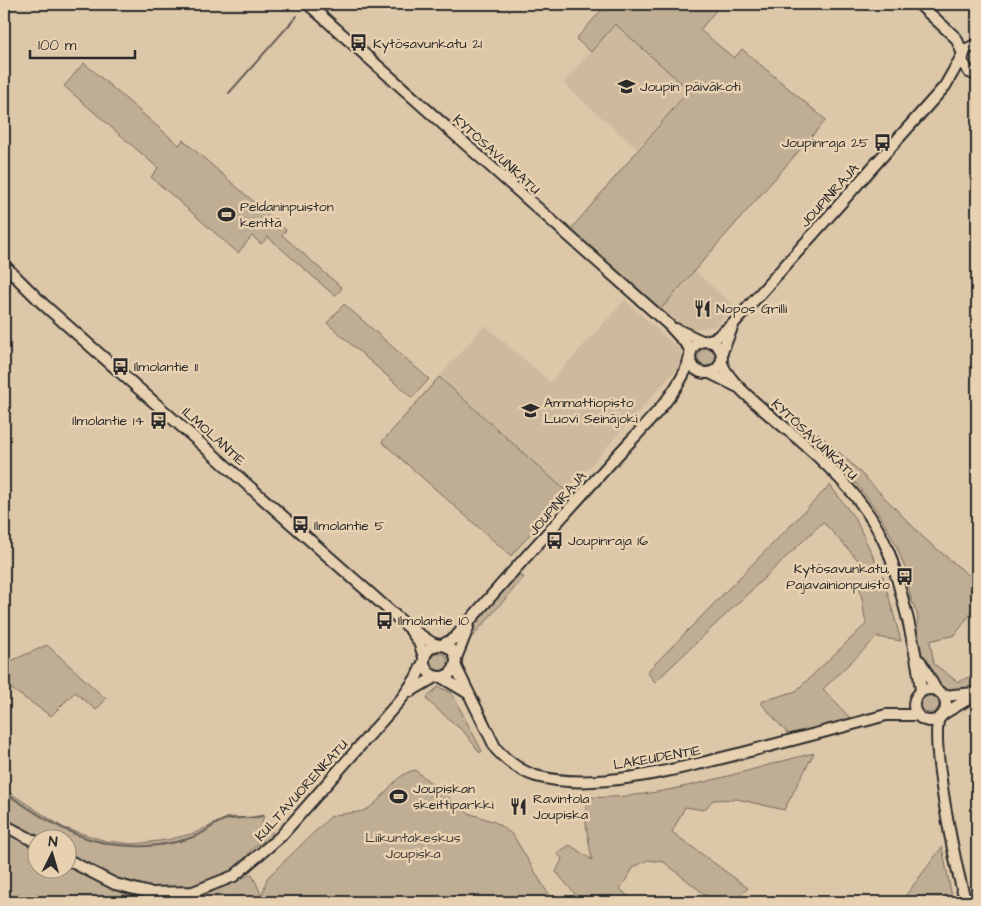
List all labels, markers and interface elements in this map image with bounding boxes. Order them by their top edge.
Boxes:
scale bar [30,28,135,60]
bus stop icon: Kytösavunkatu 21 [349,33,369,53]
place label: Kytösavunkatu 21 [373,34,482,54]
text: 100 m [38,35,77,56]
school or university icon: Joupin päiväkoti [616,76,636,96]
place label: Joupin päiväkoti [640,77,741,97]
street label: KYTÖSAVUNKATU [448,110,545,200]
bus stop icon: Joupinraja 25 [873,132,893,152]
place label: Joupinraja 25 [782,133,869,153]
street label: JOUPINRAJA [796,159,864,232]
place label: Peldaninpuiston kenttä [240,197,334,233]
sports icon: Peldaninpuiston kenttä [216,204,236,224]
restaurant icon: Nopos Grilli [692,298,712,318]
place label: Nopos Grilli [716,299,787,319]
bus stop icon: Ilmolantie 11 [110,356,130,376]
place label: Ilmolantie 11 [134,357,198,377]
place label: Ammattiopisto Luovi Seinäjoki [544,393,638,429]
street label: KYTÖSAVUNKATU [767,394,862,485]
school or university icon: Ammattiopisto Luovi Seinäjoki [520,400,540,420]
street label: ILMOLANTIE [177,403,250,471]
bus stop icon: Ilmolantie 14 [148,410,168,430]
place label: Ilmolantie 14 [72,411,144,431]
street label: JOUPINRAJA [524,467,591,540]
bus stop icon: Ilmolantie 5 [290,515,310,535]
place label: Ilmolantie 5 [314,516,384,536]
bus stop icon: Joupinraja 16 [544,530,564,550]
place label: Joupinraja 16 [568,531,648,551]
place label: Kytösavunkatu, Pajavainionpuisto [786,559,890,595]
bus stop icon: Kytösavunkatu, Pajavainionpuisto [894,566,914,586]
bus stop icon: Ilmolantie 10 [374,610,394,630]
place label: Ilmolantie 10 [398,611,469,631]
street label: KULTAVUORENKATU [251,735,353,846]
street label: LAKEUDENTIE [612,740,703,776]
place label: Joupiskan skeittiparkki [413,779,494,815]
sports icon: Joupiskan skeittiparkki [389,786,409,806]
place label: Ravintola Joupiska [533,789,589,825]
restaurant icon: Ravintola Joupiska [509,796,529,816]
north arrow [28,828,78,878]
park label: Liikuntakeskus Joupiska [365,828,461,864]
text: N [48,832,59,852]

